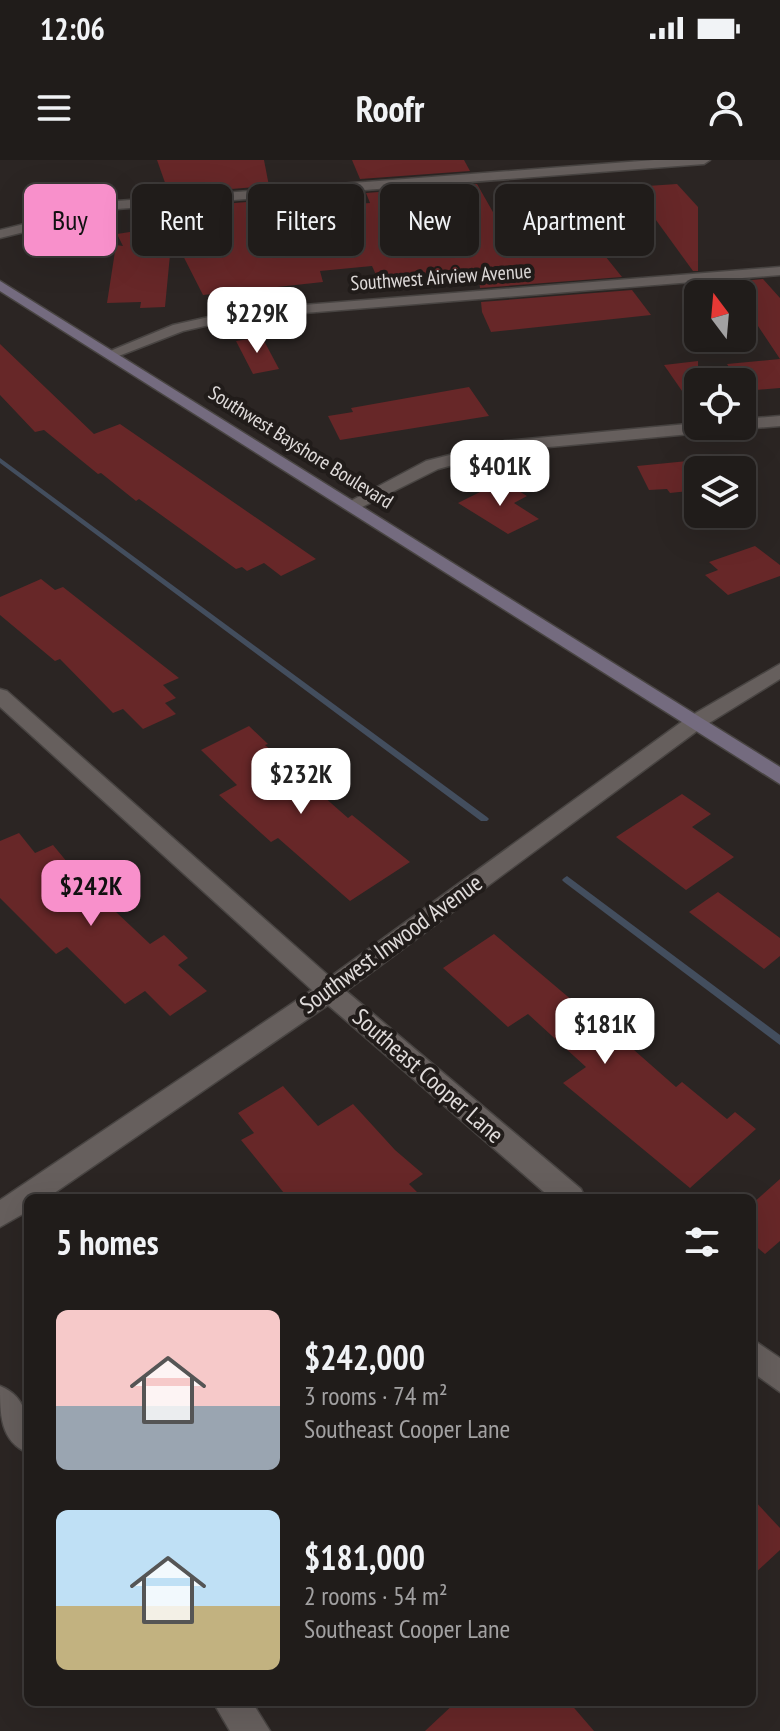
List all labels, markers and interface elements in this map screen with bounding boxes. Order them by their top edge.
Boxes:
text: 12:06 [40,9,105,48]
text: Roofr [356,85,424,132]
icon: menu [32,86,76,130]
icon: person [704,86,748,130]
chip: Buy [24,184,116,256]
chip: Rent [132,184,232,256]
chip: Filters [248,184,364,256]
chip: New [380,184,479,256]
chip: Apartment [495,184,654,256]
street label: Southwest Airview Avenue [350,258,532,296]
north arrow [684,280,756,352]
map controls [684,280,756,528]
pin: $229K [201,287,313,355]
text: $229K [225,296,289,329]
button: locate [684,368,756,440]
street label: Southwest Bayshore Boulevard [204,380,398,514]
pin: $401K [444,440,556,508]
text: $401K [468,449,532,482]
button: layers [684,456,756,528]
pin: $232K [245,748,357,816]
text: $232K [269,757,333,790]
pin: $242K [35,860,147,928]
street label: Southwest Inwood Avenue [293,867,488,1020]
text: $242K [59,869,123,902]
pin: $181K [549,998,661,1066]
street label: Southeast Cooper Lane [346,1002,510,1150]
text: $181K [573,1007,637,1040]
text: 5 homes [56,1220,159,1264]
icon: filters [680,1220,724,1264]
text: $242,000 [304,1335,425,1379]
icon: home [120,1342,216,1438]
text: 3 rooms · 74 m² [304,1379,448,1412]
text: Southeast Cooper Lane [304,1412,510,1445]
text: $181,000 [304,1535,425,1579]
icon: home [120,1542,216,1638]
text: 2 rooms · 54 m² [304,1579,448,1612]
text: Southeast Cooper Lane [304,1612,510,1645]

